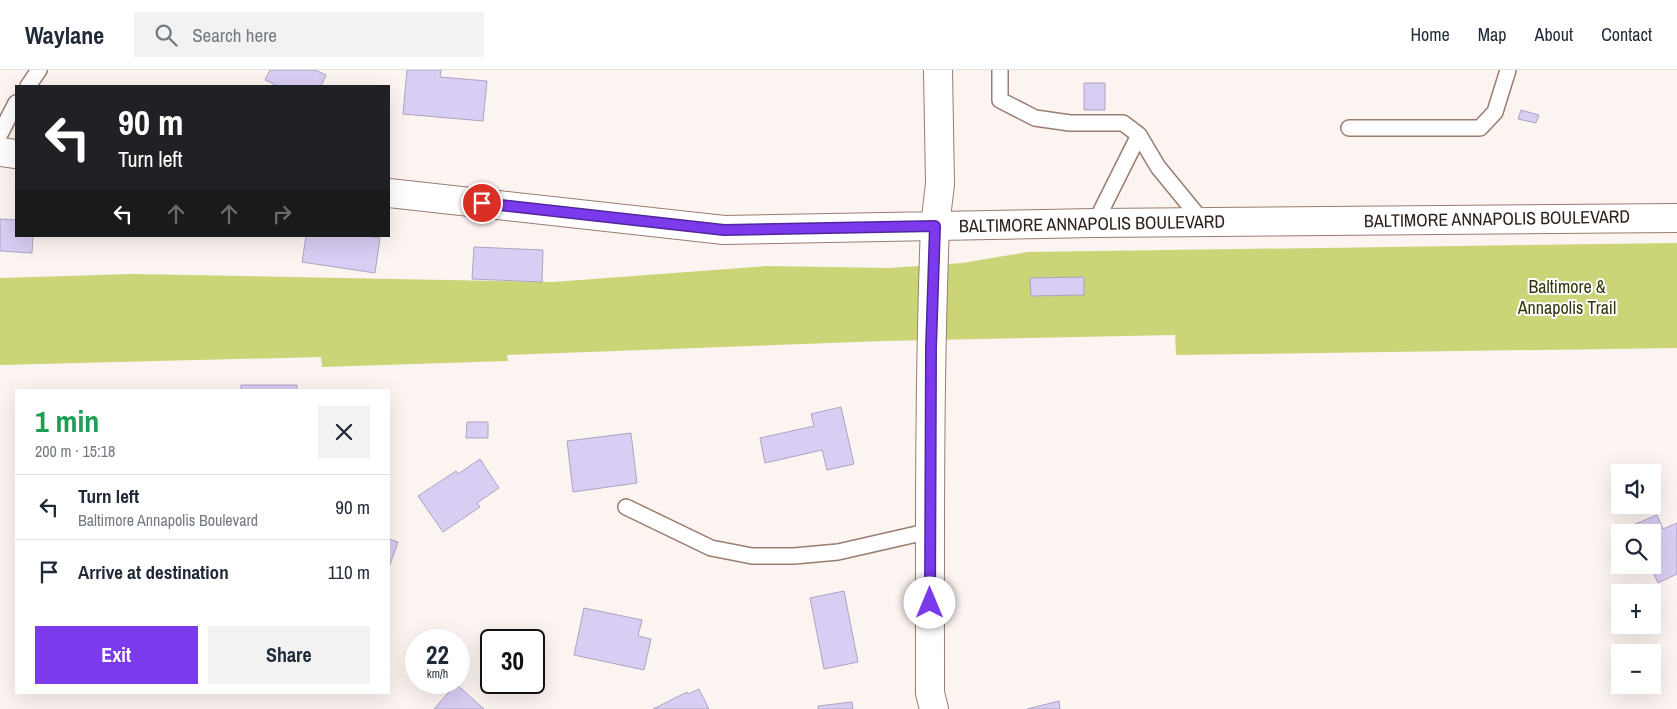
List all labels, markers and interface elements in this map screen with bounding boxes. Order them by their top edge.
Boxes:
search box [134,12,484,57]
text: Waylane [25,19,104,51]
icon: search [152,21,180,49]
text: Search here [192,22,277,48]
text: Home [1410,22,1450,47]
text: Map [1478,22,1507,47]
text: About [1535,22,1573,47]
text: Contact [1601,22,1652,47]
text: 90 m [118,99,183,146]
icon: left [35,105,100,170]
text: Turn left [118,144,183,174]
pin [461,182,503,224]
icon: arrive [468,189,496,217]
icon: left [109,200,137,228]
icon: ahead [162,200,190,228]
icon: ahead [215,200,243,228]
icon: right [268,200,296,228]
street label: BALTIMORE ANNAPOLIS BOULEVARD [1364,204,1630,233]
street label: BALTIMORE ANNAPOLIS BOULEVARD [959,209,1225,238]
park label: Baltimore & Annapolis Trail [1517,274,1616,320]
text: 1 min [35,401,99,441]
button: close [318,406,370,458]
text: 200 m · 15:18 [35,440,115,462]
map controls [1611,464,1661,694]
button: sound [1611,464,1661,514]
text: Turn left [78,483,139,509]
icon: left [35,493,63,521]
text: 90 m [335,494,370,520]
text: Baltimore Annapolis Boulevard [78,509,258,531]
button: search [1611,524,1661,574]
icon: arrive [35,558,63,586]
text: Arrive at destination [78,559,229,585]
text: 110 m [328,559,370,585]
position arrow [903,576,955,628]
button: + [1611,584,1661,634]
button: Exit [35,626,198,684]
button: Share [208,626,370,684]
speed limit sign: 30 [480,629,545,694]
text: 22 [426,638,449,672]
button: − [1611,644,1661,694]
text: km/h [427,666,448,682]

